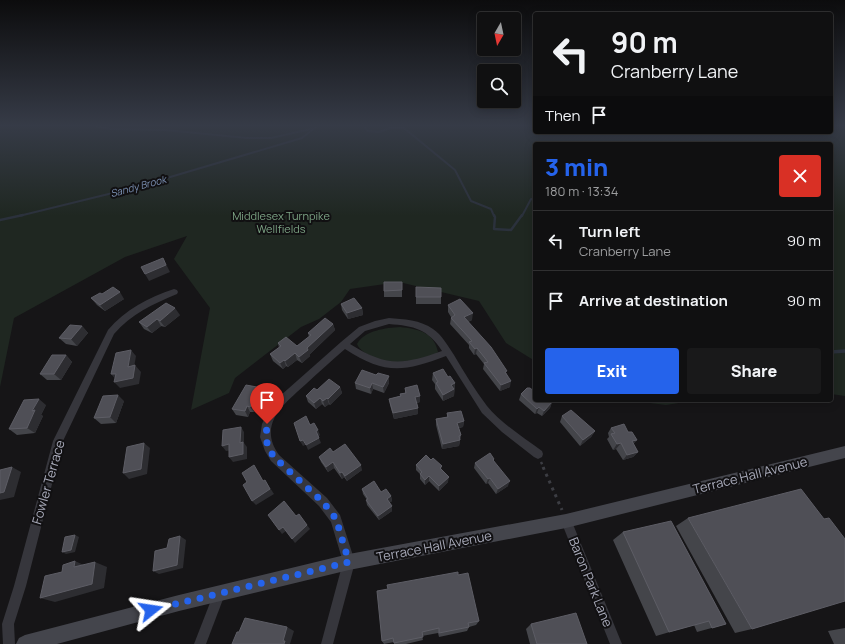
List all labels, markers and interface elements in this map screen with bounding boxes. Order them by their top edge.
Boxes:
north arrow [477,12,521,56]
map controls [477,12,521,108]
text: 90 m [611,23,678,61]
icon: left [545,28,597,80]
text: Cranberry Lane [611,59,738,83]
button: search [477,64,521,108]
icon: arrive [588,104,610,126]
text: Then [545,105,580,126]
text: 3 min [545,150,608,183]
button: close [779,155,821,197]
water label: Sandy Brook [109,171,169,200]
text: 180 m · 13:34 [545,182,618,200]
park label: Middlesex Turnpike Wellfields [232,208,330,236]
text: Turn left [579,221,641,242]
icon: left [545,230,567,252]
text: 90 m [787,230,821,251]
text: Cranberry Lane [579,242,671,260]
icon: arrive [545,290,567,312]
text: Arrive at destination [579,290,728,311]
text: 90 m [787,290,821,311]
button: Exit [545,348,679,394]
button: Share [687,348,821,394]
pin [250,383,284,424]
icon: arrive [256,389,278,411]
street label: Fowler Terrace [27,437,69,526]
street label: Terrace Hall Avenue [691,452,809,498]
street label: Terrace Hall Avenue [375,526,494,566]
street label: Baron Park Lane [565,534,617,630]
position arrow [130,589,172,631]

